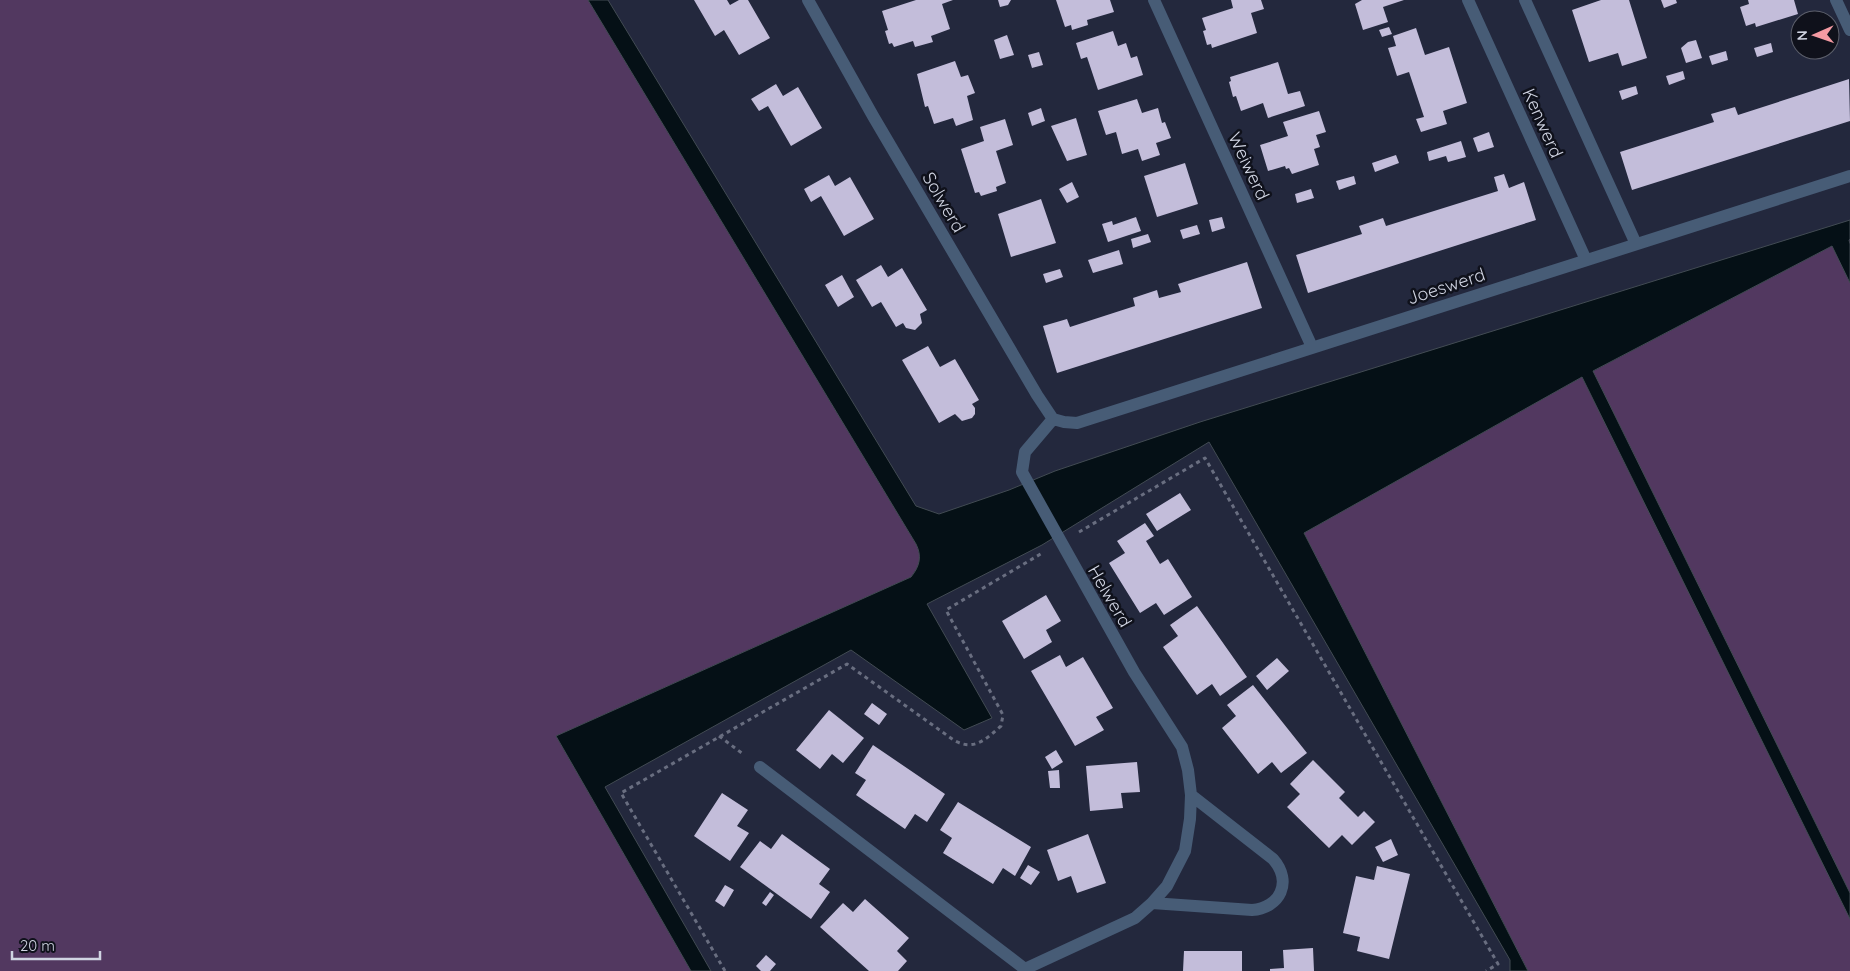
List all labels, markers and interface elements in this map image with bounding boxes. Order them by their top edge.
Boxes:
north arrow [1790,10,1840,60]
text: N [1793,30,1811,41]
street label: Kenwerd [1518,85,1568,161]
street label: Weiwerd [1223,128,1275,204]
street label: Solwerd [918,168,970,236]
street label: Joeswerd [1404,263,1488,309]
street label: Helwerd [1083,561,1137,631]
scale bar [12,928,100,960]
text: 20 m [20,936,55,955]

